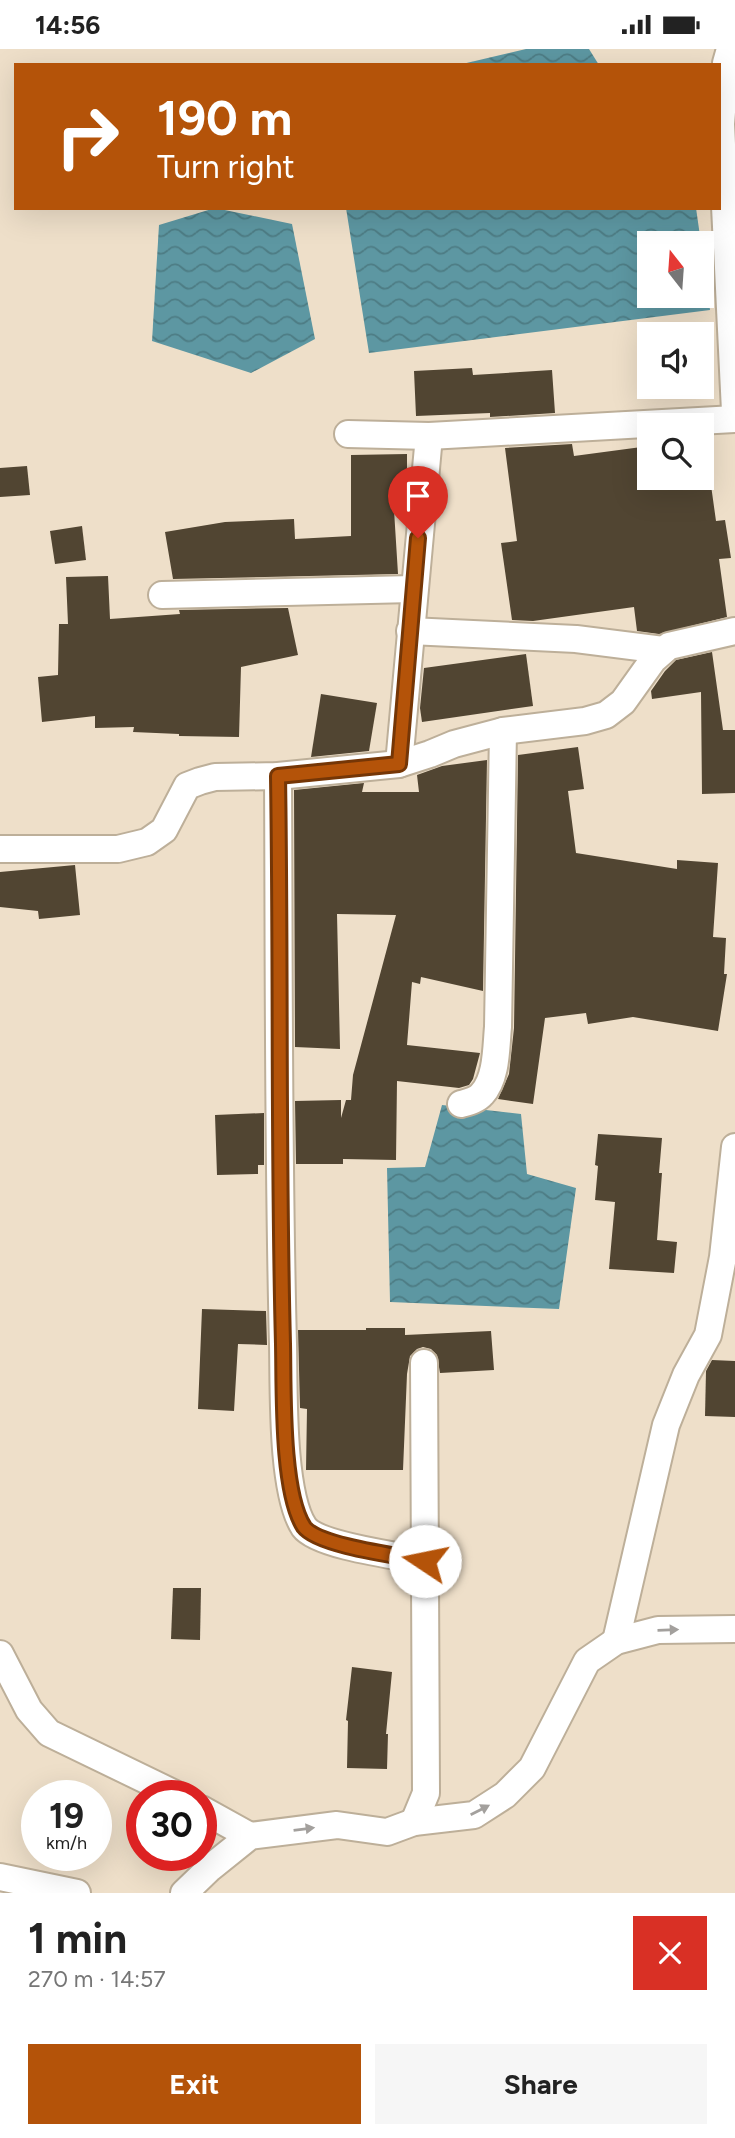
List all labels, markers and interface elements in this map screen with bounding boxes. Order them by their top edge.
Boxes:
text: 14:56 [35,9,100,41]
text: 190 m [157,88,292,147]
icon: right [42,91,133,182]
text: Turn right [157,148,295,186]
north arrow [637,231,714,308]
map controls [637,231,714,490]
button: sound [637,322,714,399]
button: search [637,413,714,490]
pin [388,466,448,538]
icon: arrive [399,477,437,515]
position arrow [388,1524,462,1598]
one-way arrow [657,1624,679,1636]
speed limit sign: 30 [126,1780,217,1871]
text: 19 [49,1795,84,1837]
one-way arrow [470,1804,490,1815]
one-way arrow [293,1824,315,1835]
text: km/h [46,1832,87,1854]
text: 1 min [28,1913,127,1964]
button: close [633,1916,707,1990]
text: 270 m · 14:57 [28,1965,166,1993]
button: Exit [28,2044,361,2124]
button: Share [375,2044,707,2124]

